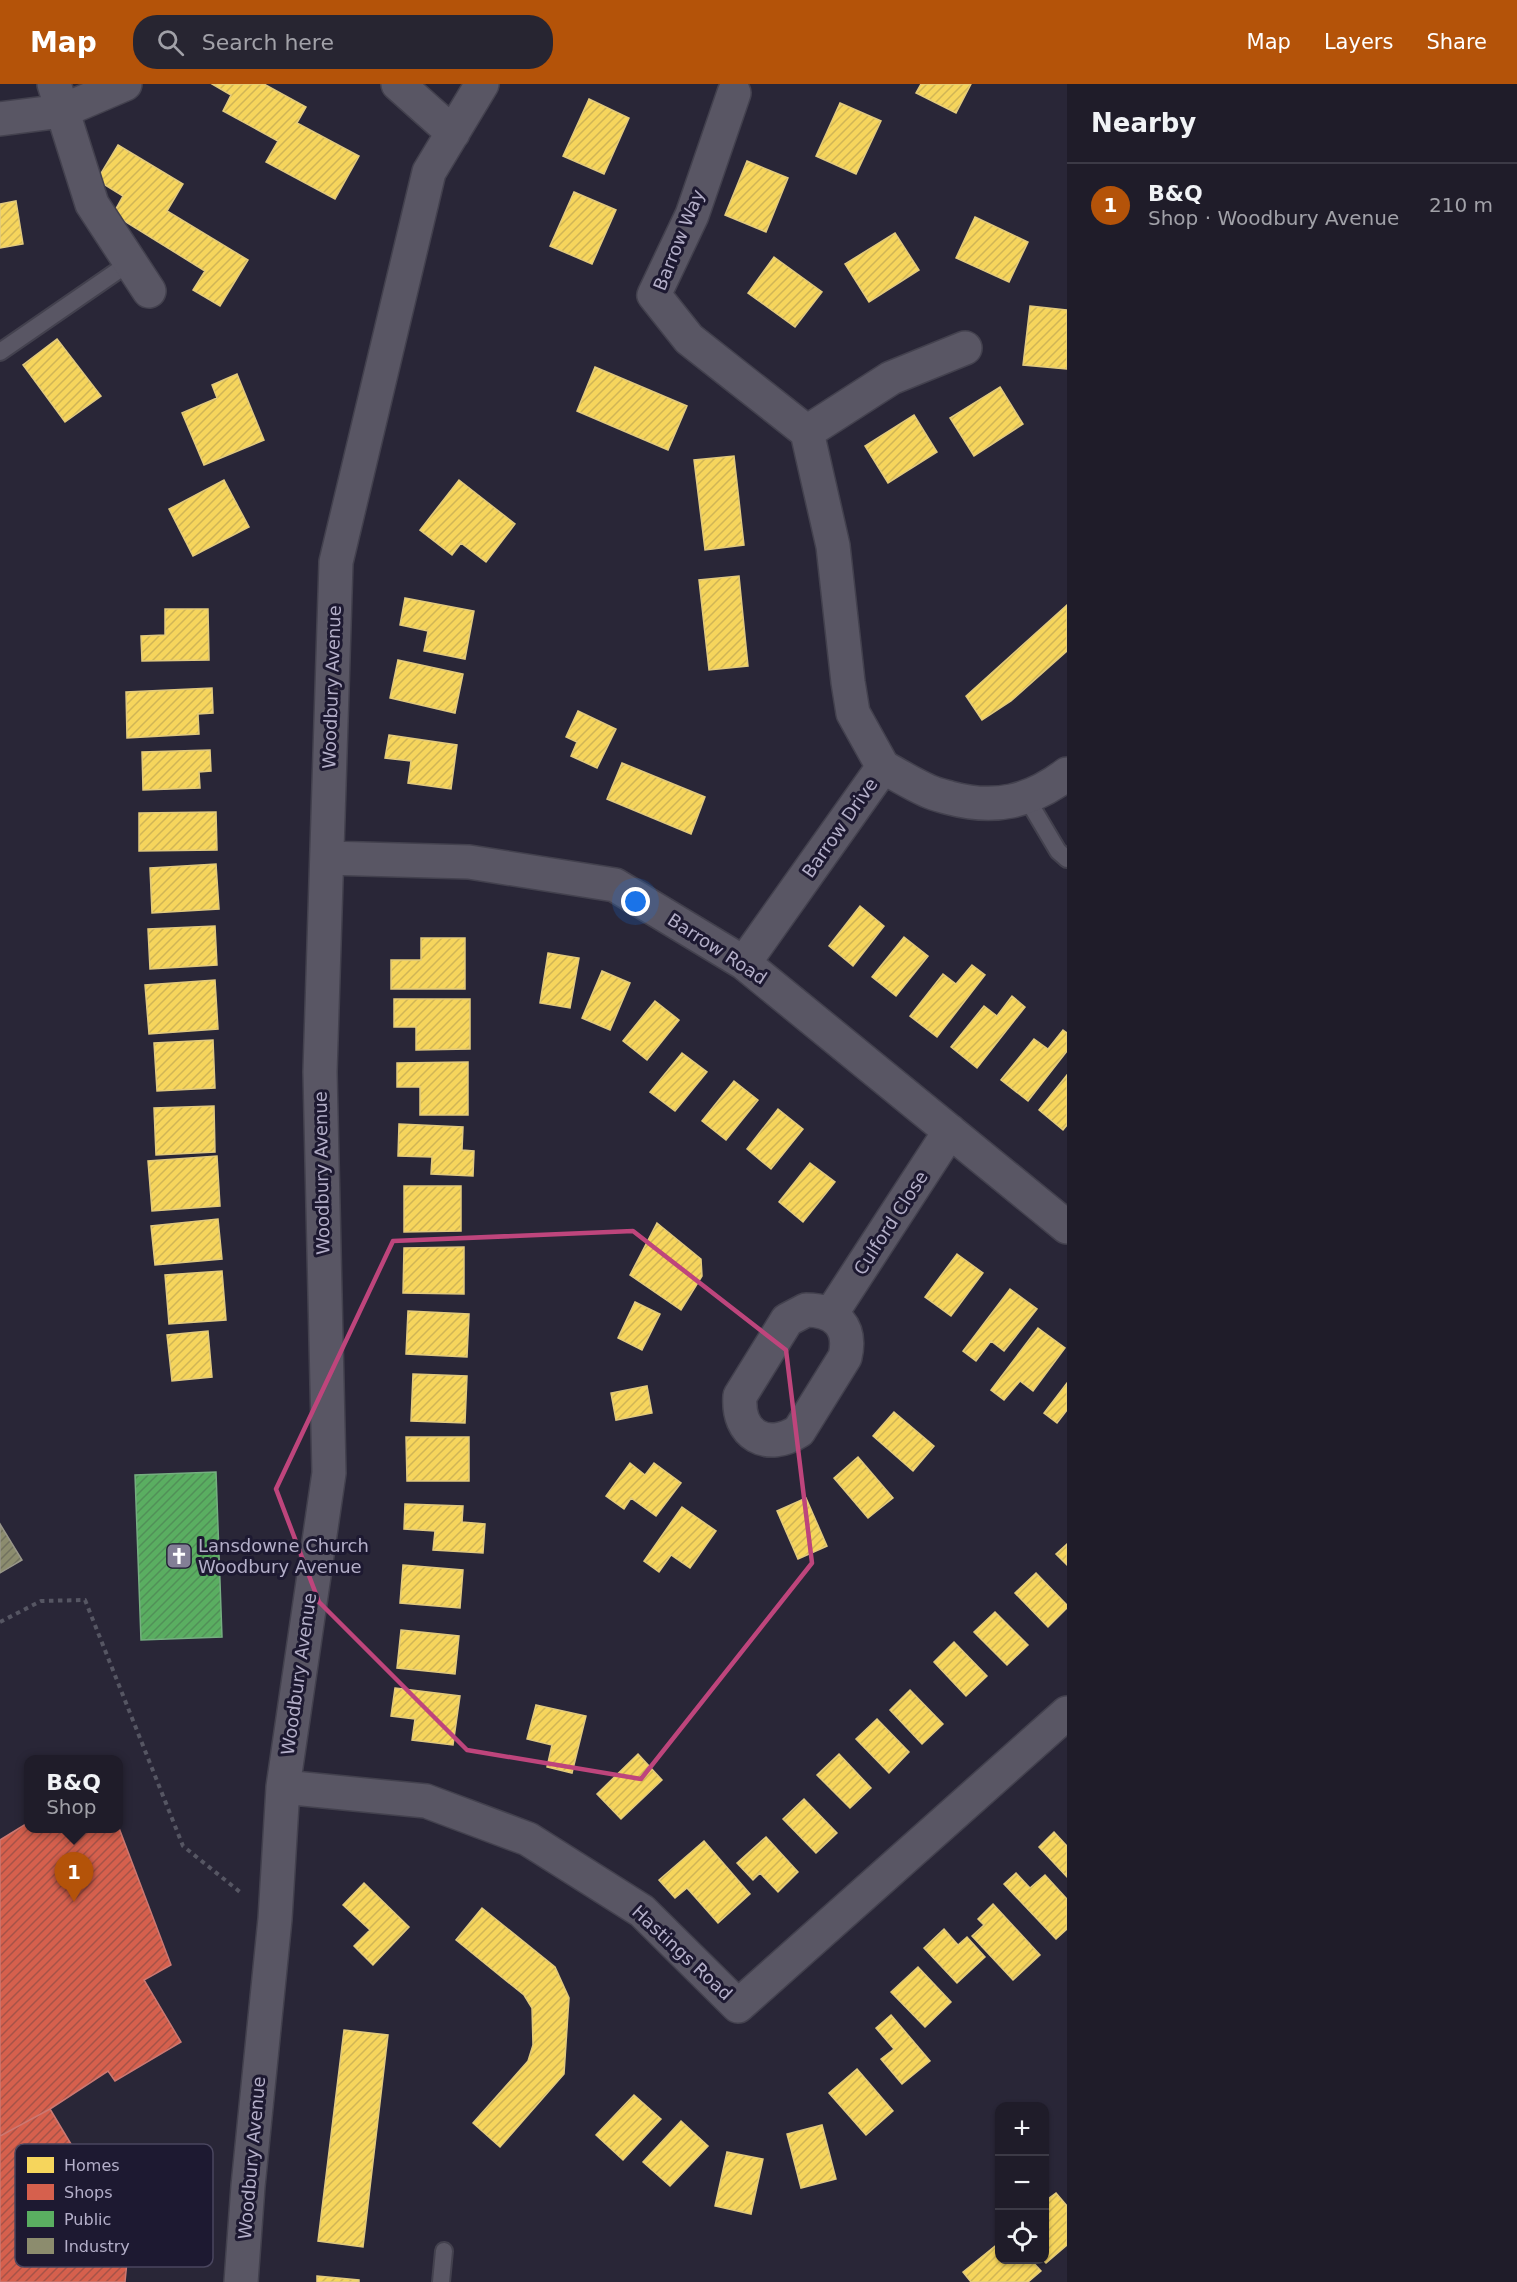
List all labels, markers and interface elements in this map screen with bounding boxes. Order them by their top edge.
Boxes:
search box [133,15,553,69]
text: Map [30,26,97,59]
icon: search [154,26,187,59]
text: Search here [202,30,334,55]
text: Map [1247,30,1291,54]
text: Layers [1324,30,1393,54]
text: Share [1426,30,1487,54]
text: Nearby [1091,108,1196,138]
text: B&Q [1148,181,1203,206]
street label: Barrow Way [649,186,708,293]
text: 1 [1104,193,1117,217]
text: 210 m [1429,193,1493,217]
text: Shop · Woodbury Avenue [1148,206,1399,230]
street label: Woodbury Avenue [318,605,345,769]
street label: Barrow Drive [797,774,882,882]
your location [621,887,650,916]
street label: Barrow Road [664,909,771,988]
street label: Woodbury Avenue [310,1091,333,1255]
street label: Culford Close [849,1167,932,1279]
place label: Lansdowne Church Woodbury Avenue [198,1535,369,1577]
church icon: Lansdowne Church Woodbury Avenue [164,1541,194,1571]
street label: Woodbury Avenue [277,1591,320,1756]
popup [24,1755,123,1833]
text: B&Q [46,1770,101,1795]
text: Shop [46,1795,96,1819]
pin: 1 [54,1852,94,1902]
street label: Hastings Road [628,1901,737,2004]
street label: Woodbury Avenue [234,2076,269,2240]
map controls [995,2102,1049,2264]
button: + [995,2102,1049,2156]
legend [15,2144,213,2267]
text: Homes [64,2156,120,2175]
button: − [995,2156,1049,2210]
text: Shops [64,2183,113,2202]
text: Public [64,2210,111,2229]
button: locate [995,2210,1049,2264]
text: Industry [64,2237,130,2256]

